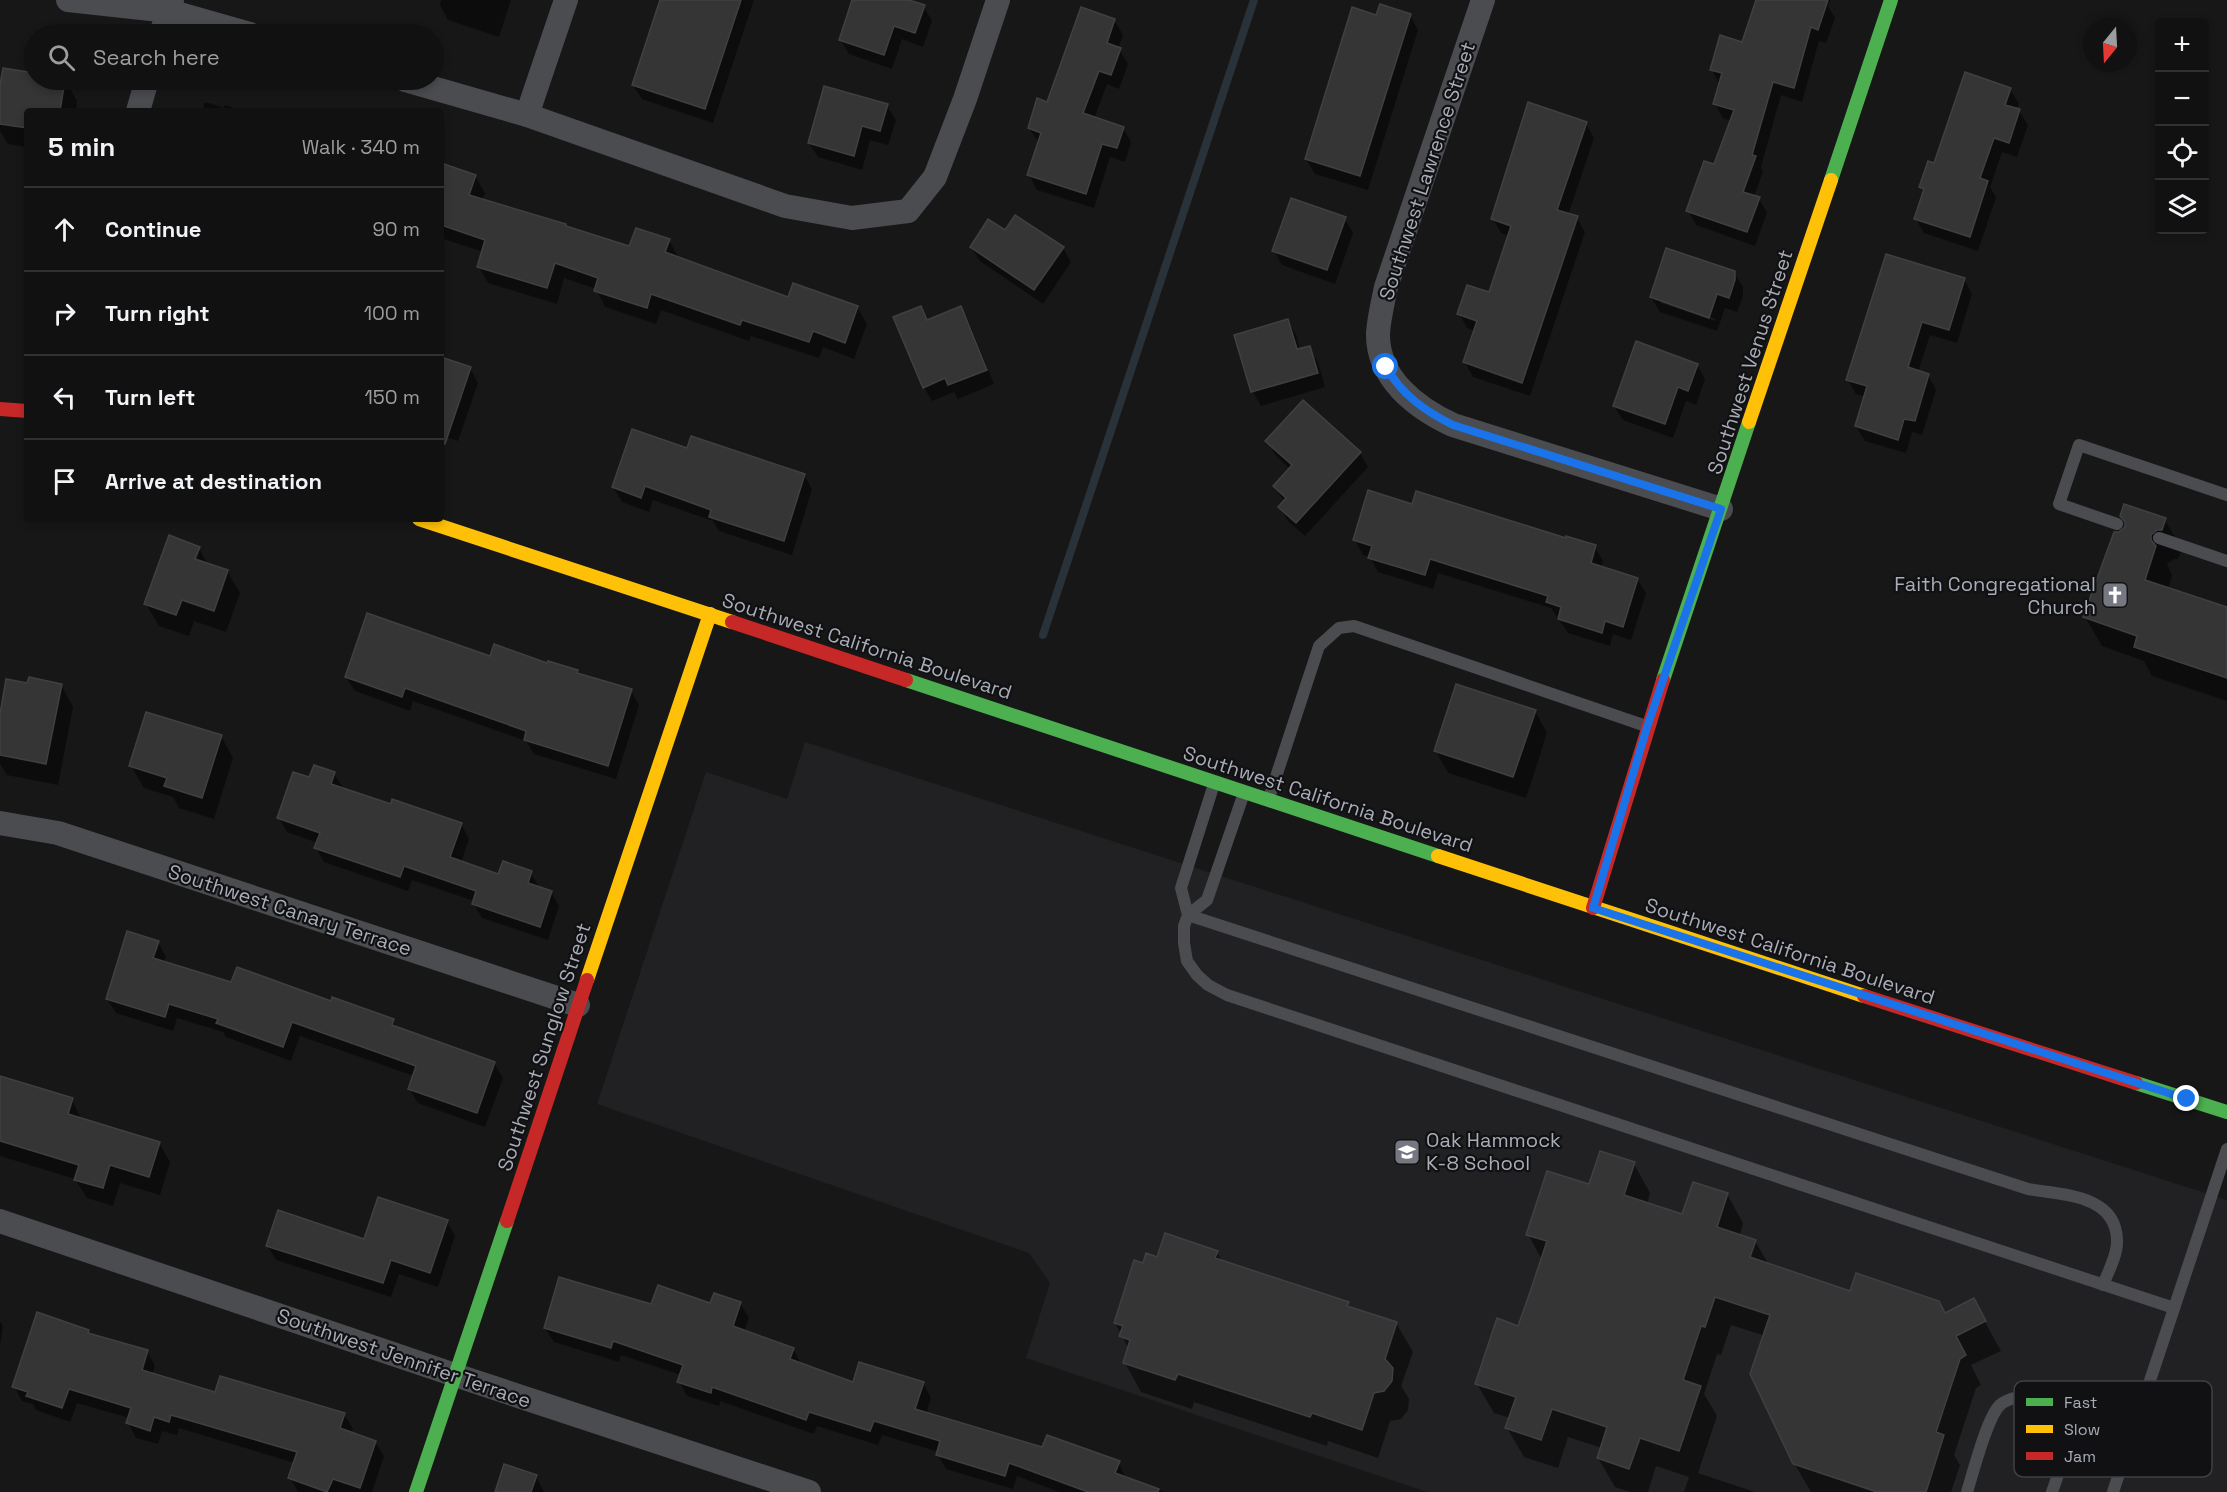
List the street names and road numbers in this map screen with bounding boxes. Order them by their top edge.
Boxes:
street label: Southwest Lawrence Street [1373,39,1481,303]
street label: Southwest Venus Street [1701,246,1799,478]
street label: Southwest California Boulevard [719,587,1015,705]
street label: Southwest California Boulevard [1180,740,1476,858]
street label: Southwest Canary Terrace [165,858,415,962]
street label: Southwest California Boulevard [1642,892,1938,1010]
street label: Southwest Sunglow Street [492,920,596,1174]
street label: Southwest Jennifer Terrace [274,1302,534,1414]

